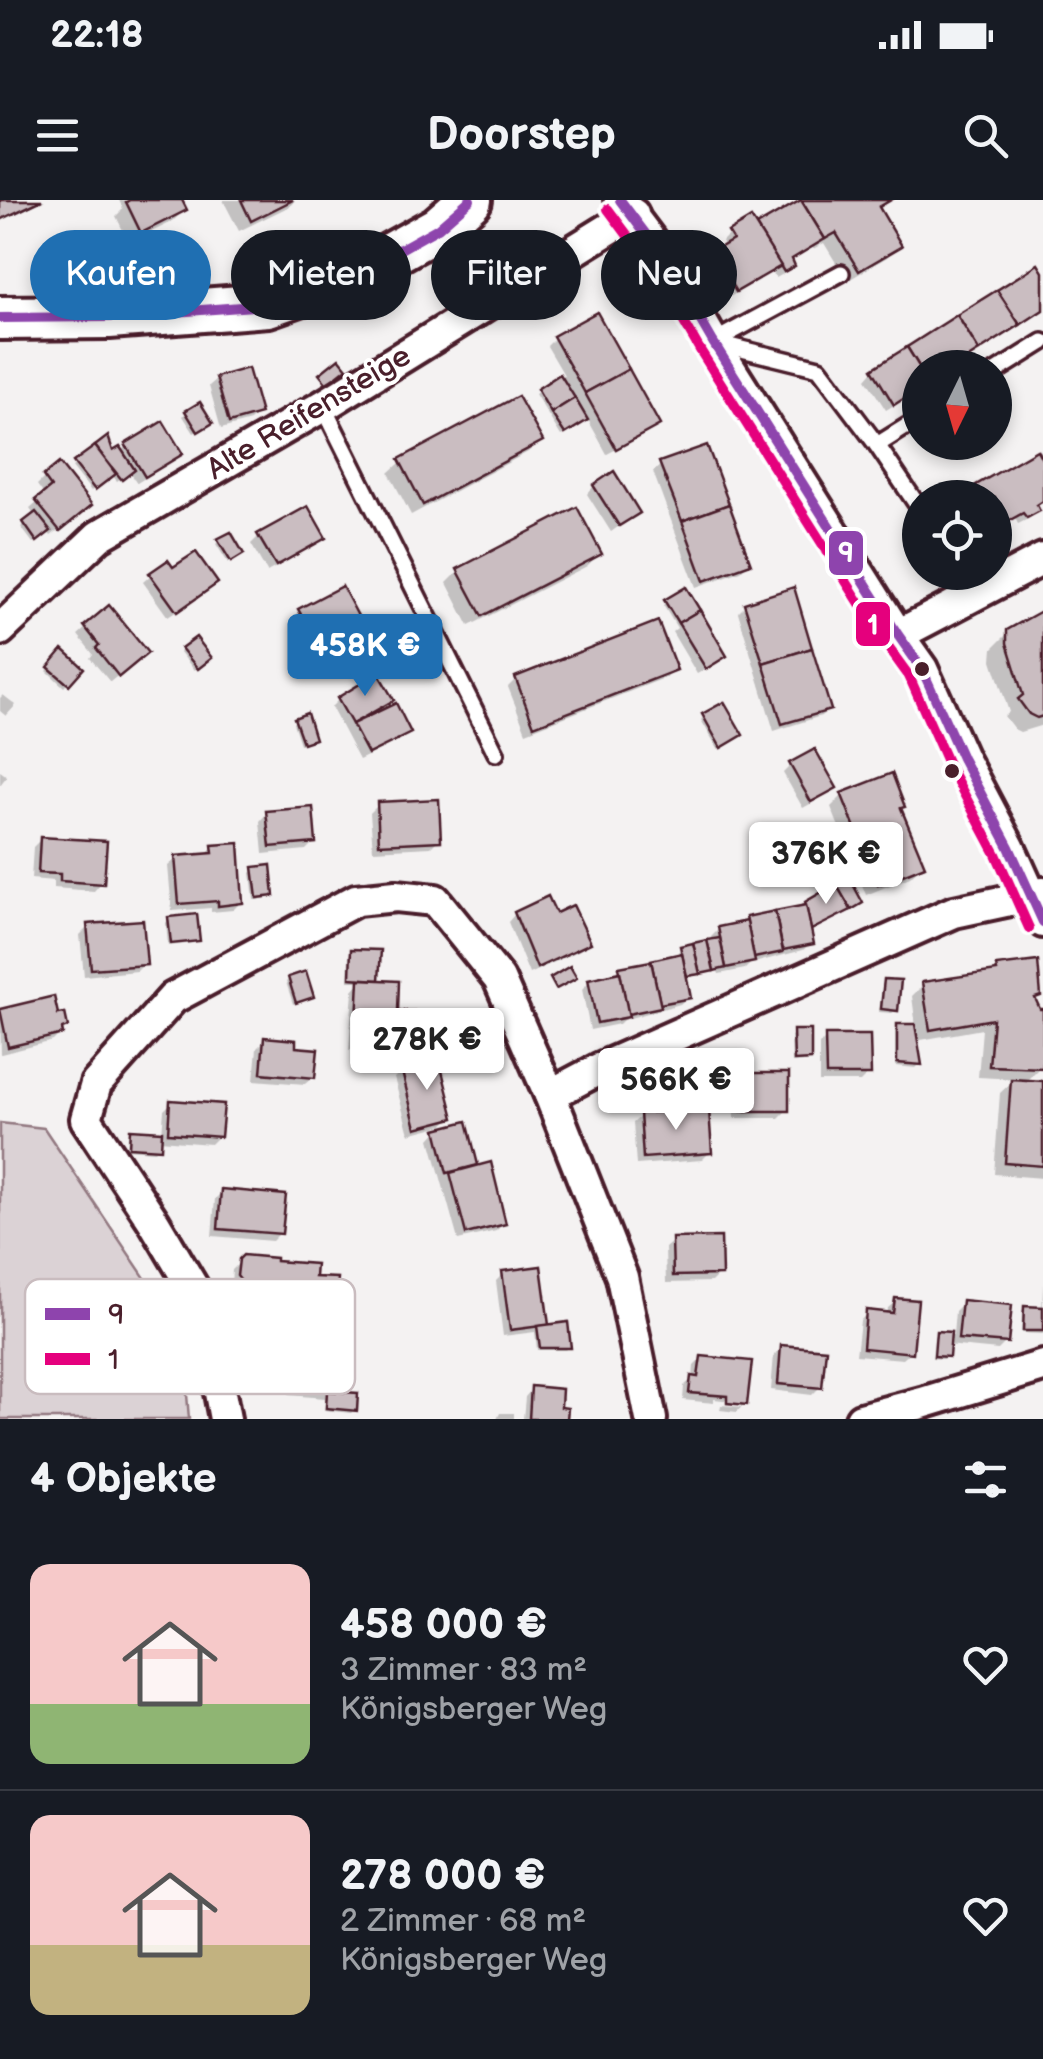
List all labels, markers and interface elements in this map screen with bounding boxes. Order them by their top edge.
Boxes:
text: 22:18 [50,13,143,58]
icon: menu [30,108,85,163]
text: Doorstep [427,108,616,163]
icon: search [958,108,1013,163]
chip: Kaufen [30,230,211,320]
chip: Mieten [231,230,411,320]
chip: Filter [431,230,581,320]
chip: Neu [601,230,737,320]
street label: Alte Reifensteige [201,338,417,488]
north arrow [902,350,1012,460]
map controls [902,350,1012,590]
button: locate [902,480,1012,590]
line badge: 9 [827,529,865,577]
text: 9 [838,537,854,570]
line badge: 1 [854,600,892,648]
text: 1 [867,609,879,642]
pin: 458K € [284,614,446,699]
text: 458K € [309,627,421,666]
unlabelled marker [912,659,932,679]
unlabelled marker [942,761,962,781]
pin: 376K € [745,822,907,907]
text: 376K € [771,835,881,874]
pin: 278K € [346,1008,508,1093]
text: 278K € [372,1021,482,1060]
pin: 566K € [595,1048,757,1133]
text: 566K € [620,1061,732,1100]
legend [25,1279,355,1394]
text: 9 [108,1299,124,1332]
text: 1 [108,1344,119,1377]
icon: filters [958,1452,1013,1507]
text: 4 Objekte [30,1454,217,1505]
text: 458 000 € [340,1600,547,1651]
icon: home [110,1604,230,1724]
icon: heart [958,1637,1013,1692]
text: 3 Zimmer · 83 m² [340,1651,587,1690]
text: Königsberger Weg [340,1690,607,1729]
text: 278 000 € [340,1851,545,1902]
icon: home [110,1855,230,1975]
icon: heart [958,1888,1013,1943]
text: 2 Zimmer · 68 m² [340,1902,586,1941]
text: Königsberger Weg [340,1941,607,1980]

